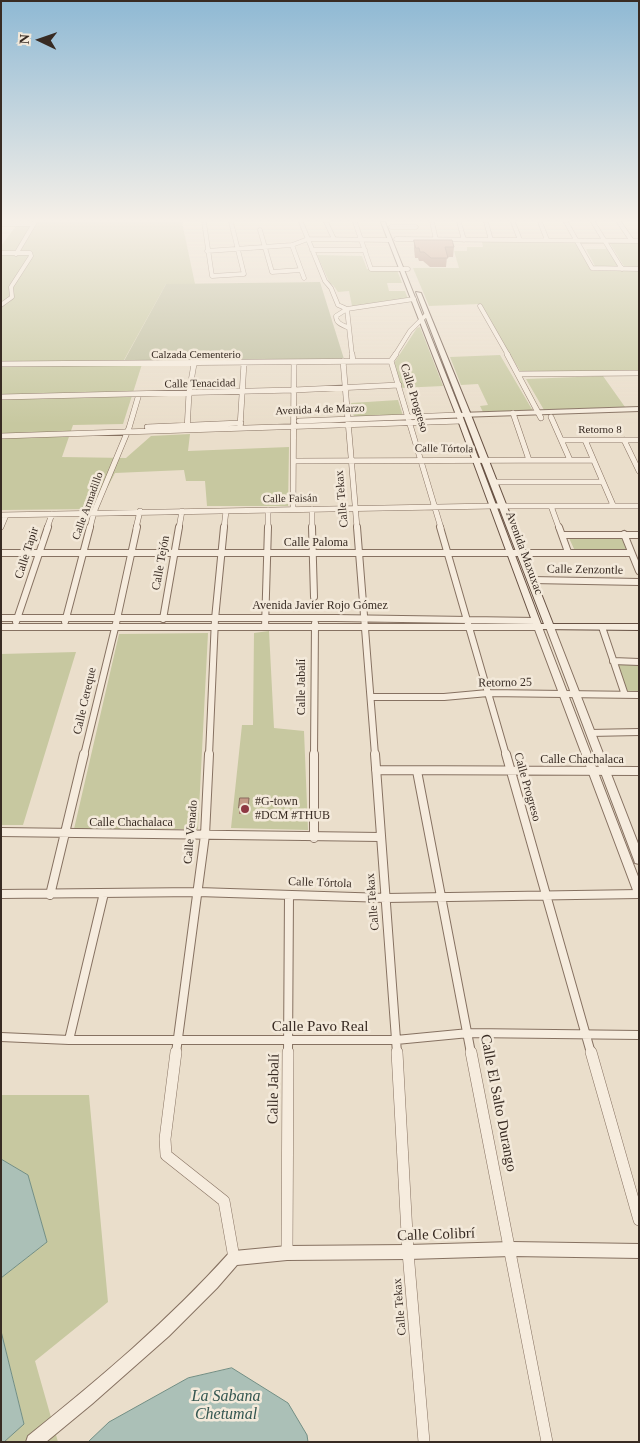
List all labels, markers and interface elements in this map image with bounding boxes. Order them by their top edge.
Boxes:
north arrow [15,15,65,65]
text: N [17,34,32,45]
street label: Calzada Cementerio [151,348,241,362]
street label: Calle Progreso [397,362,431,434]
street label: Calle Tenacidad [164,377,236,391]
street label: Avenida 4 de Marzo [275,402,365,418]
street label: Retorno 8 [578,423,622,437]
street label: Calle Tórtola [415,442,473,456]
street label: Calle Armadillo [70,470,106,542]
street label: Calle Tekax [332,470,352,528]
street label: Calle Faisán [263,492,317,506]
street label: Avenida Maxuxac [502,509,546,597]
street label: Calle Tapir [12,525,42,581]
street label: Calle Tejón [149,534,173,592]
street label: Calle Paloma [284,536,348,550]
street label: Calle Zenzontle [547,562,623,578]
street label: Avenida Javier Rojo Gómez [252,599,388,613]
street label: Calle Jabalí [295,659,309,715]
street label: Calle Cereque [70,666,100,736]
street label: Retorno 25 [478,675,532,691]
street label: Calle Progreso [510,751,544,823]
street label: Calle Chachalaca [540,753,624,767]
place label: #G-town #DCM #THUB [255,795,330,823]
street label: Calle Venado [181,799,201,865]
marker: #G-town #DCM #THUB [239,803,251,815]
street label: Calle Chachalaca [89,816,173,830]
street label: Calle Tekax [363,873,383,931]
street label: Calle Tórtola [288,875,352,891]
street label: Calle Pavo Real [272,1018,368,1036]
street label: Calle El Salto Durango [476,1033,520,1173]
street label: Calle Jabalí [264,1054,284,1124]
street label: Calle Colibrí [397,1225,475,1245]
street label: Calle Tekax [390,1278,410,1336]
water label: La Sabana Chetumal [192,1387,260,1425]

